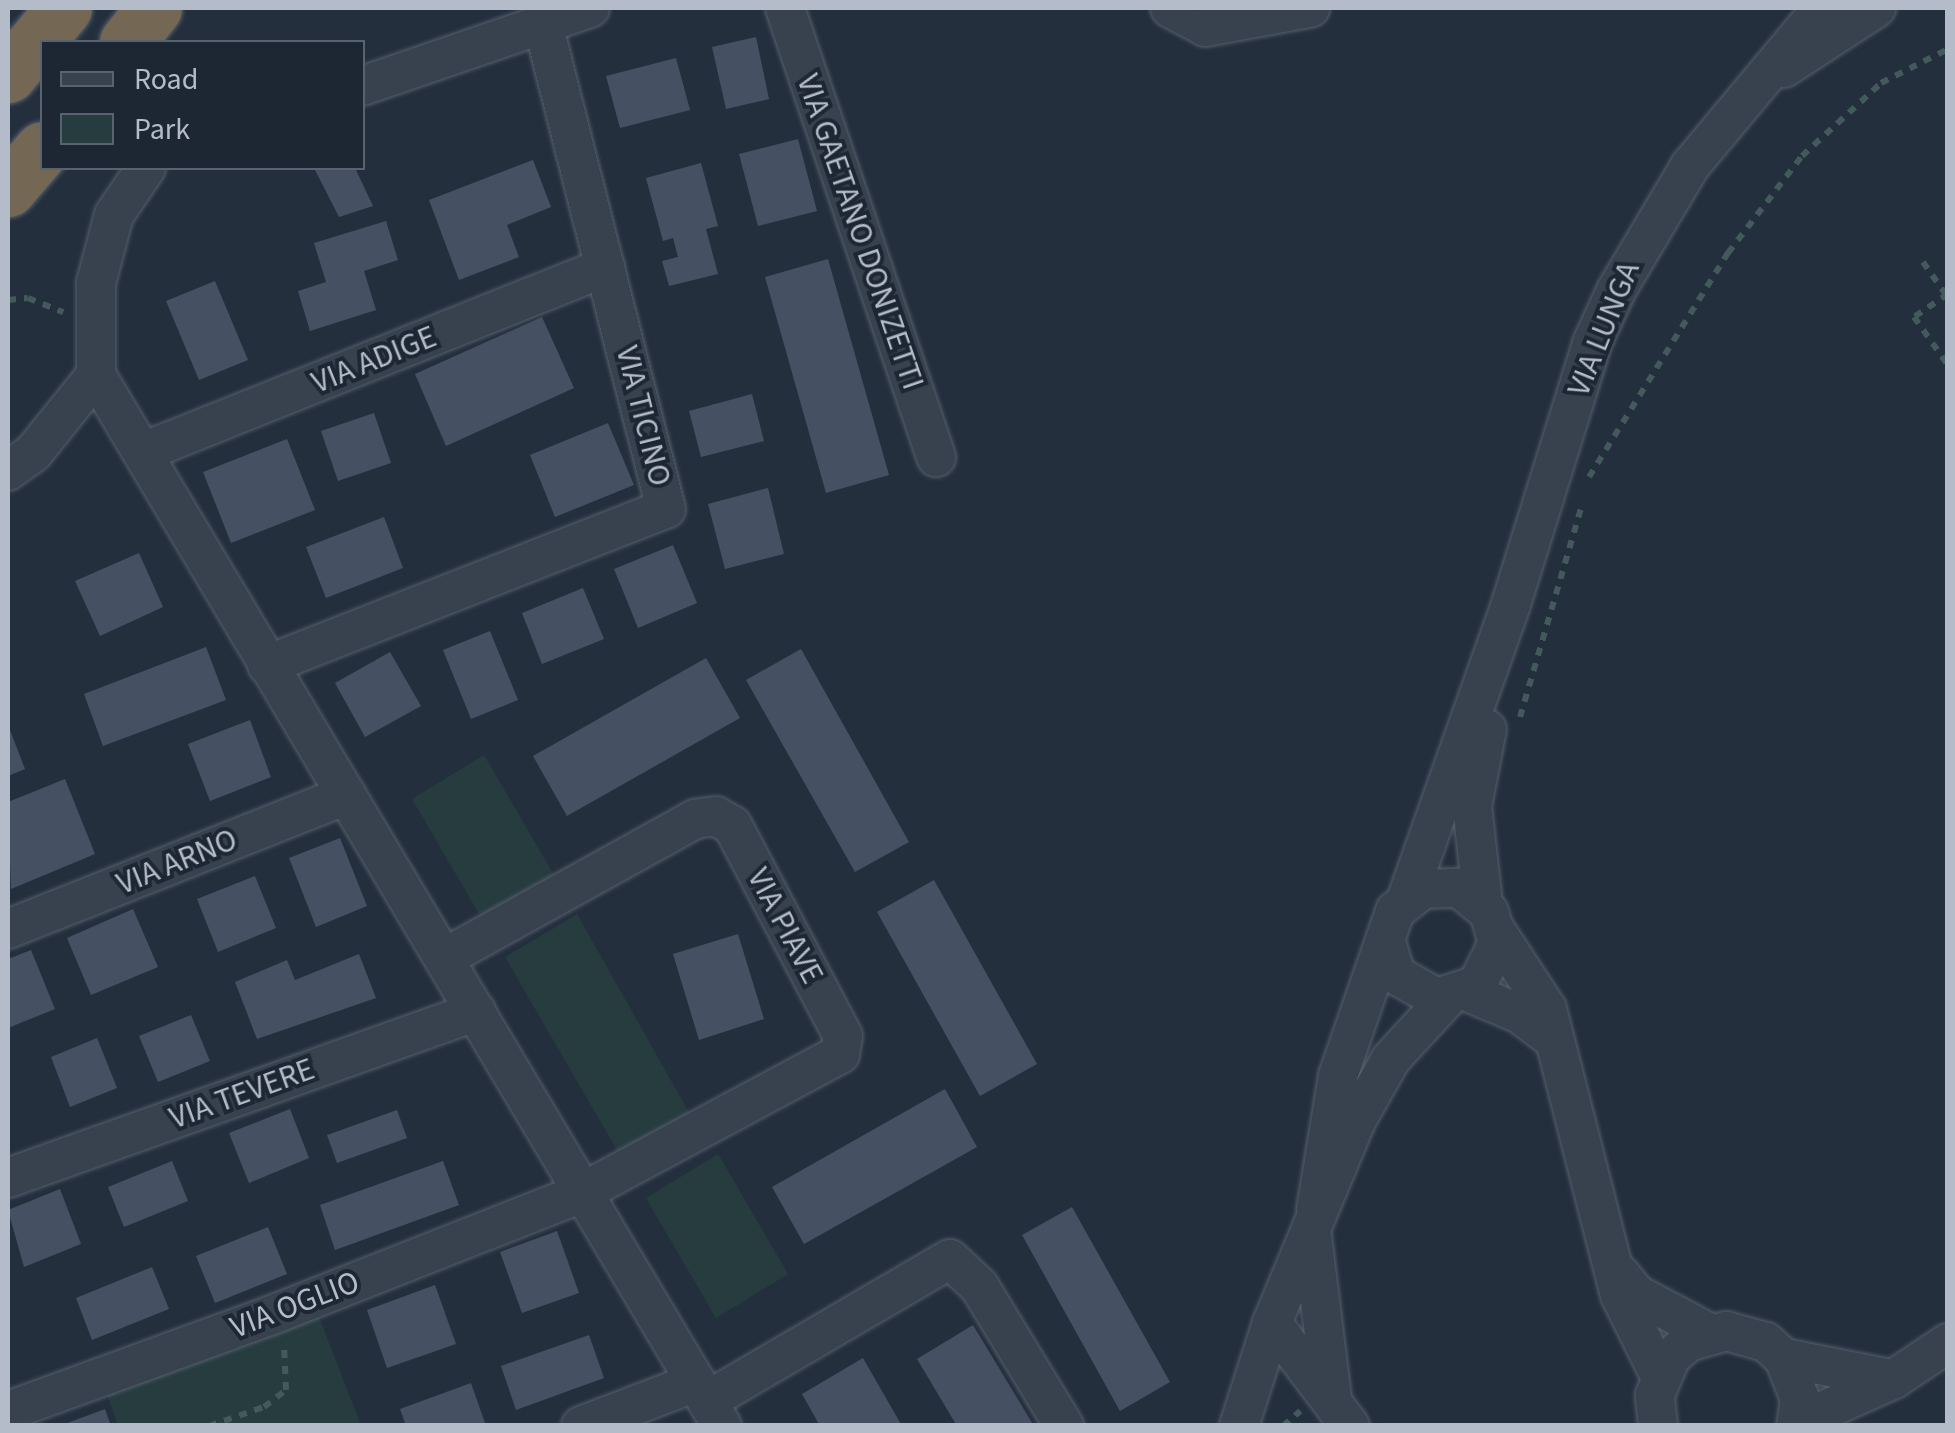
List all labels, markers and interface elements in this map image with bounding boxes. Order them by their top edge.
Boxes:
legend [40,40,365,170]
text: Road [134,58,198,101]
street label: VIA GAETANO DONIZETTI [788,69,932,395]
text: Park [134,108,190,151]
street label: VIA LUNGA [1560,256,1648,402]
street label: VIA ADIGE [306,318,442,402]
street label: VIA TICINO [607,342,679,490]
street label: VIA ARNO [111,821,243,903]
street label: VIA PIAVE [739,862,831,990]
street label: VIA TEVERE [164,1050,320,1138]
street label: VIA OGLIO [225,1263,365,1347]

